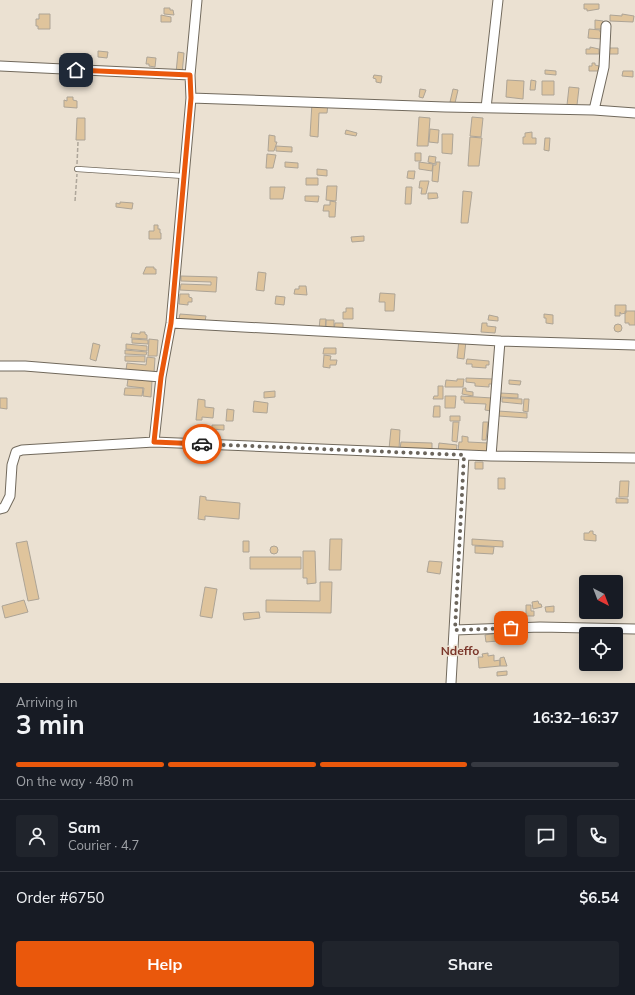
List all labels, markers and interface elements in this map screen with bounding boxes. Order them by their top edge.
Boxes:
pin [59,53,93,87]
icon: home [65,59,87,81]
courier [182,424,222,464]
icon: car [191,433,213,455]
north arrow [579,575,623,619]
map controls [579,575,623,671]
pin [494,611,528,645]
icon: bag [500,617,522,639]
button: locate [579,627,623,671]
district label: Ndeffo [441,643,479,658]
text: Arriving in [16,694,78,710]
text: 3 min [16,708,85,741]
text: 16:32–16:37 [532,708,619,727]
text: On the way · 480 m [16,773,133,789]
button: person [16,815,58,857]
button: chat [525,815,567,857]
button: phone [577,815,619,857]
text: Sam [68,818,100,837]
text: Courier · 4.7 [68,837,139,853]
text: Order #6750 [16,888,104,907]
text: $6.54 [579,888,619,907]
button: Help [16,941,314,987]
button: Share [322,941,619,987]

